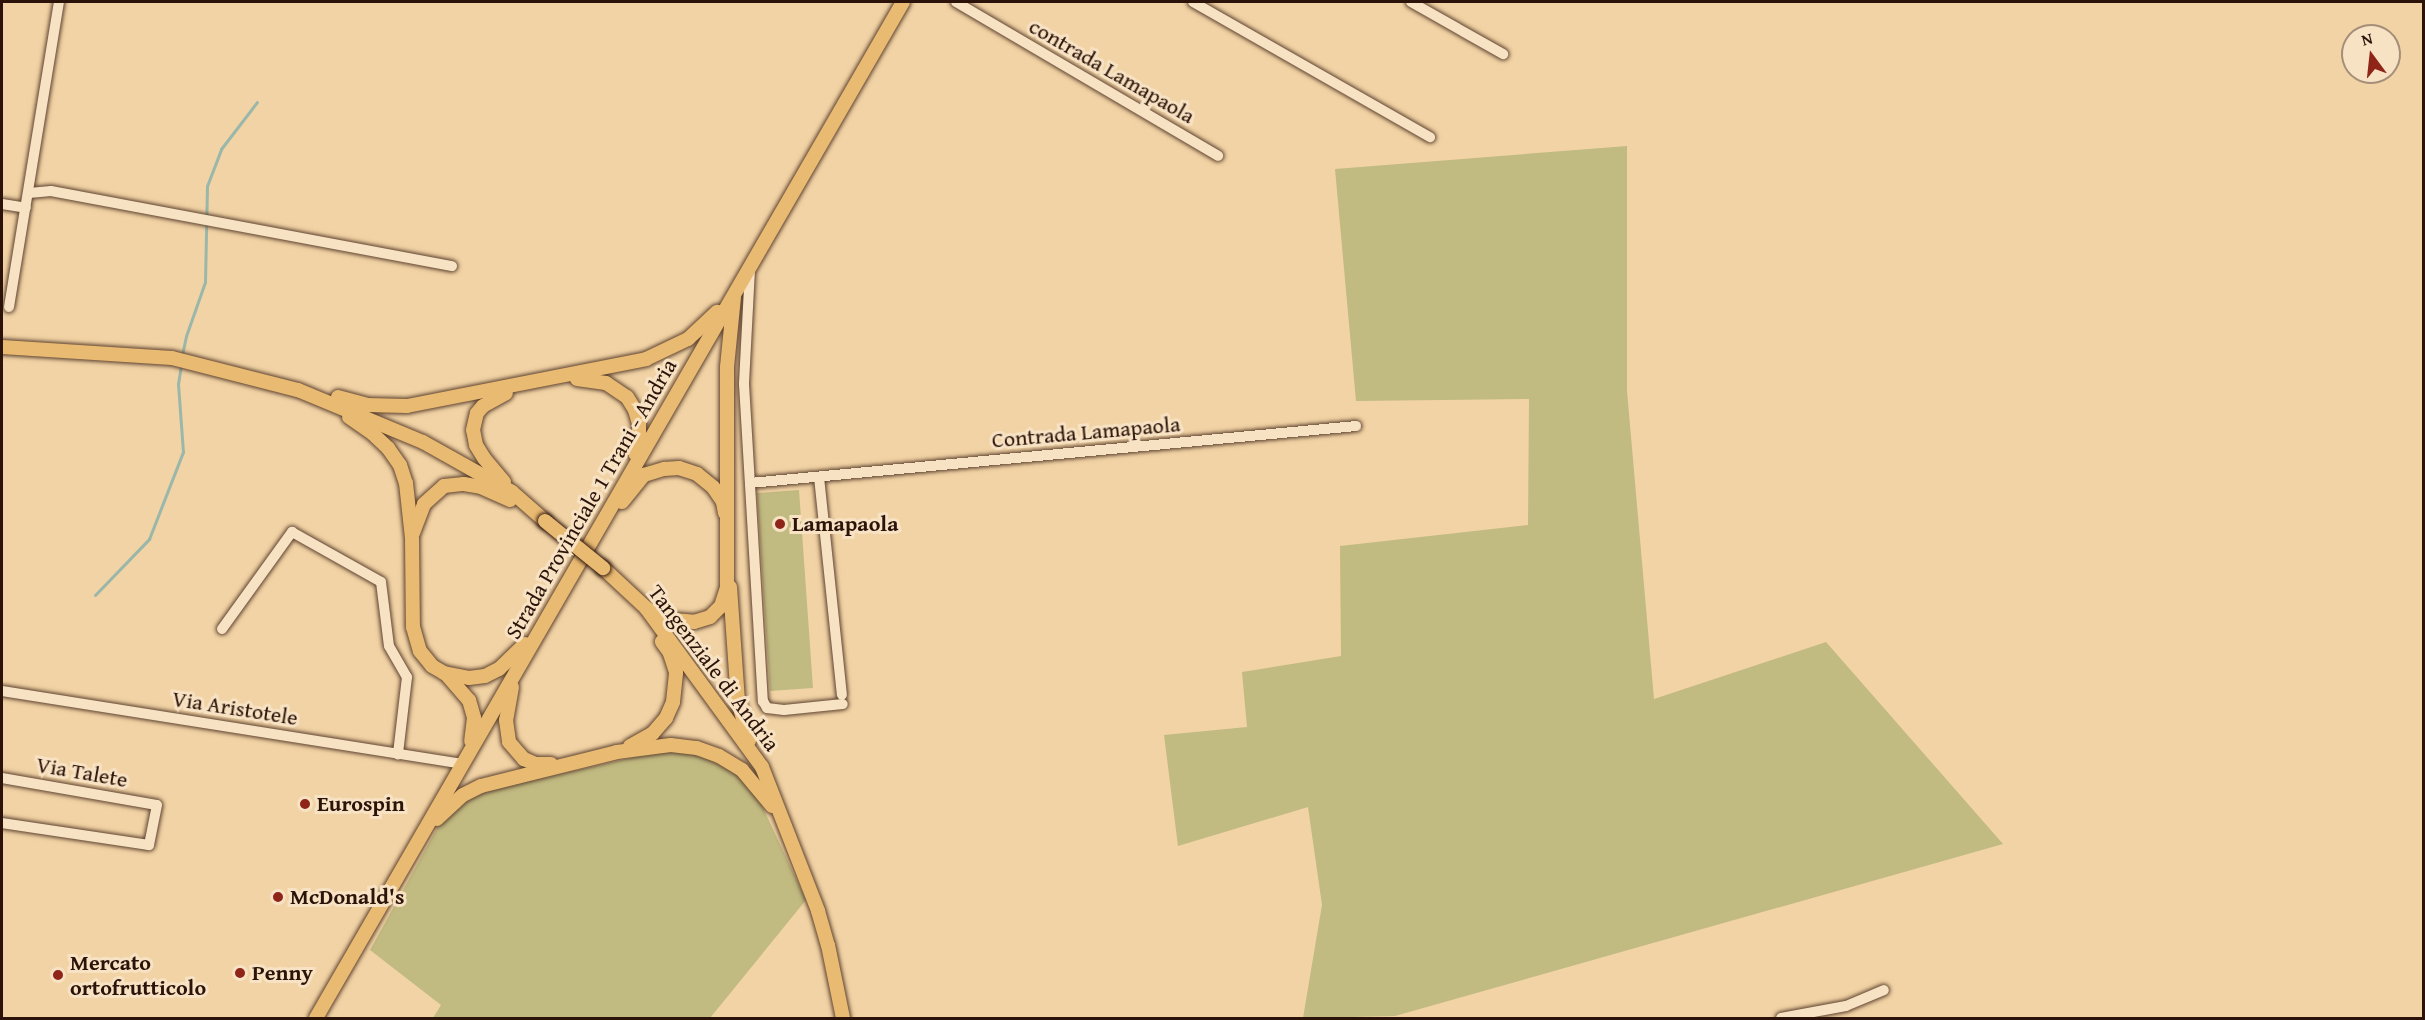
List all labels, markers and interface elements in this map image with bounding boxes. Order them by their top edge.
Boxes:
street label: contrada Lamapaola [1024,13,1200,129]
north arrow [2341,24,2401,84]
text: N [2359,26,2375,52]
street label: Strada Provinciale 1 Trani - Andria [500,354,682,644]
street label: Contrada Lamapaola [991,411,1181,453]
place label: Lamapaola [792,511,898,537]
marker: Lamapaola [773,517,787,531]
street label: Tangenziale di Andria [643,580,785,756]
street label: Via Aristotele [170,685,300,731]
street label: Via Talete [34,751,130,793]
place label: Eurospin [317,791,405,817]
marker: Eurospin [298,797,312,811]
place label: McDonald's [290,884,404,910]
marker: McDonald's [271,890,285,904]
place label: Mercato ortofrutticolo [70,949,206,1000]
place label: Penny [252,960,313,986]
marker: Penny [233,966,247,980]
marker: Mercato ortofrutticolo [51,968,65,982]

